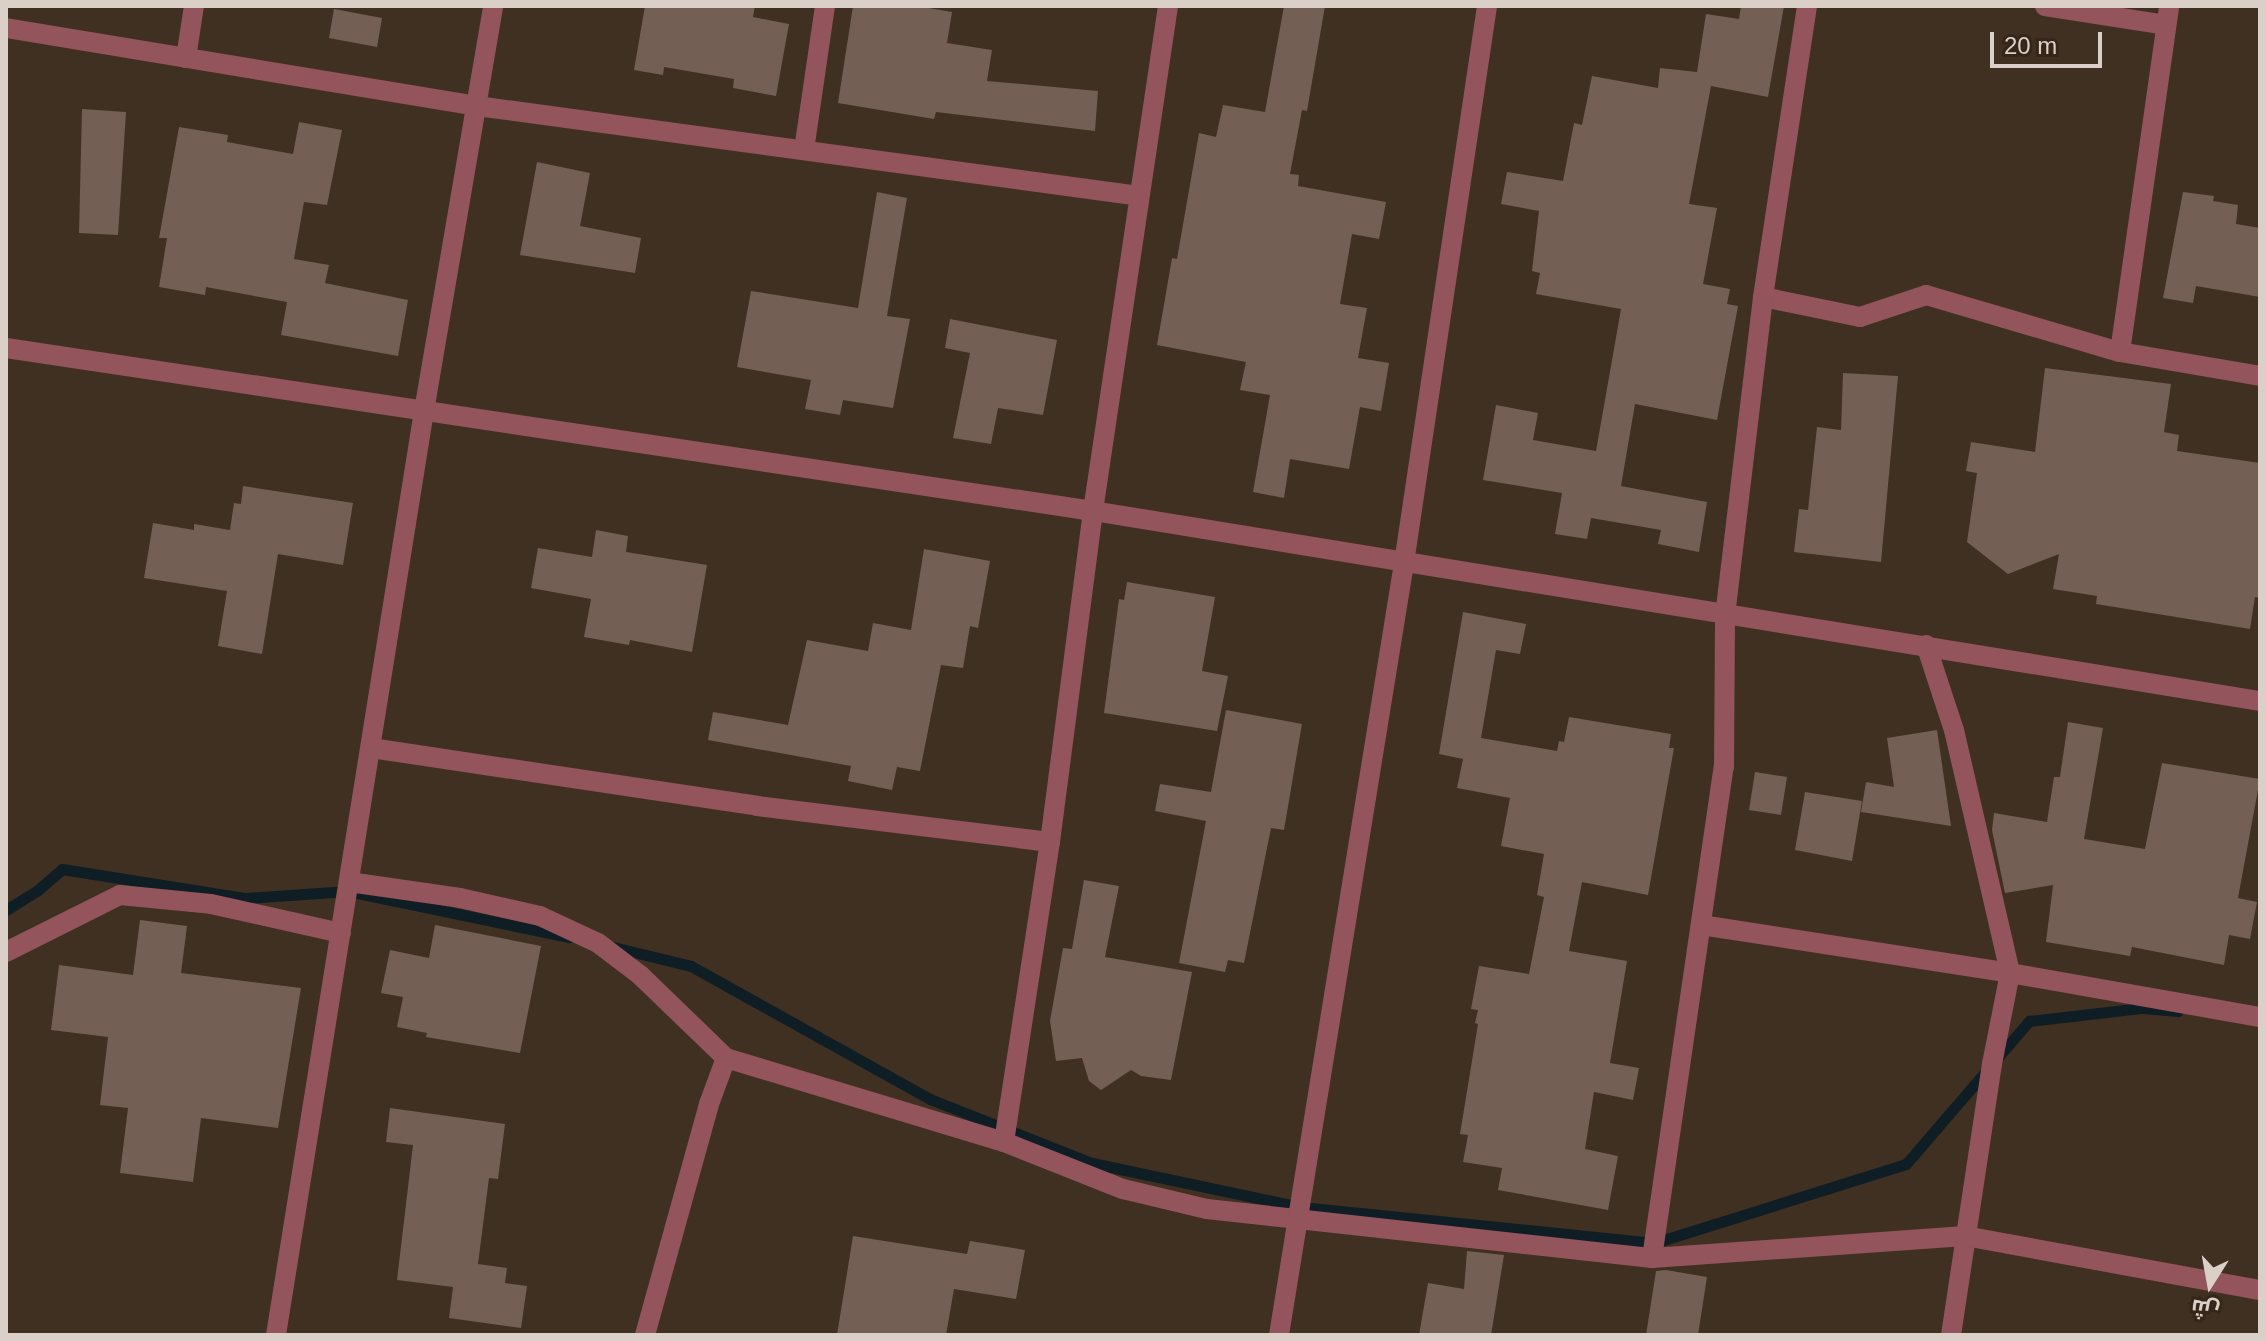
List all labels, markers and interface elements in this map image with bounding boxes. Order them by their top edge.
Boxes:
scale bar [1994,16,2106,66]
text: 20 m [2004,32,2057,59]
north arrow [2170,1245,2250,1325]
text: ش [2189,1294,2222,1324]

